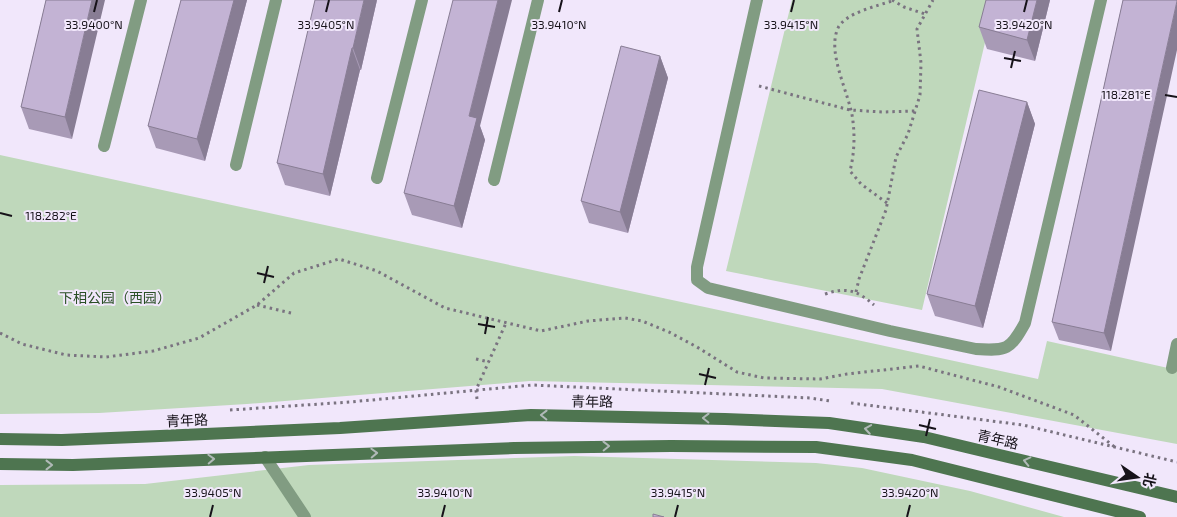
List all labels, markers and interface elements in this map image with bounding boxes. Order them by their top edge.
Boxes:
text: 33.9400°N [65,17,123,31]
text: 33.9405°N [298,17,354,31]
text: 33.9410°N [531,17,587,31]
text: 33.9415°N [764,17,818,31]
text: 33.9420°N [995,17,1053,31]
text: 118.281°E [1101,87,1151,101]
text: 118.282°E [25,208,77,222]
park label: 下相公园（西园） [59,289,171,306]
street label: 青年路 [571,392,613,410]
street label: 青年路 [166,410,208,430]
one-way arrow [540,410,548,421]
one-way arrow [702,413,710,423]
one-way arrow [864,424,873,434]
street label: 青年路 [976,426,1020,452]
one-way arrow [602,441,610,452]
one-way arrow [370,448,378,458]
north arrow [1112,452,1162,502]
one-way arrow [207,454,215,465]
one-way arrow [1023,456,1032,467]
one-way arrow [45,460,53,470]
text: 北 [1140,471,1160,489]
text: 33.9405°N [185,485,241,499]
text: 33.9410°N [417,485,473,499]
text: 33.9415°N [651,485,705,499]
text: 33.9420°N [881,485,939,499]

